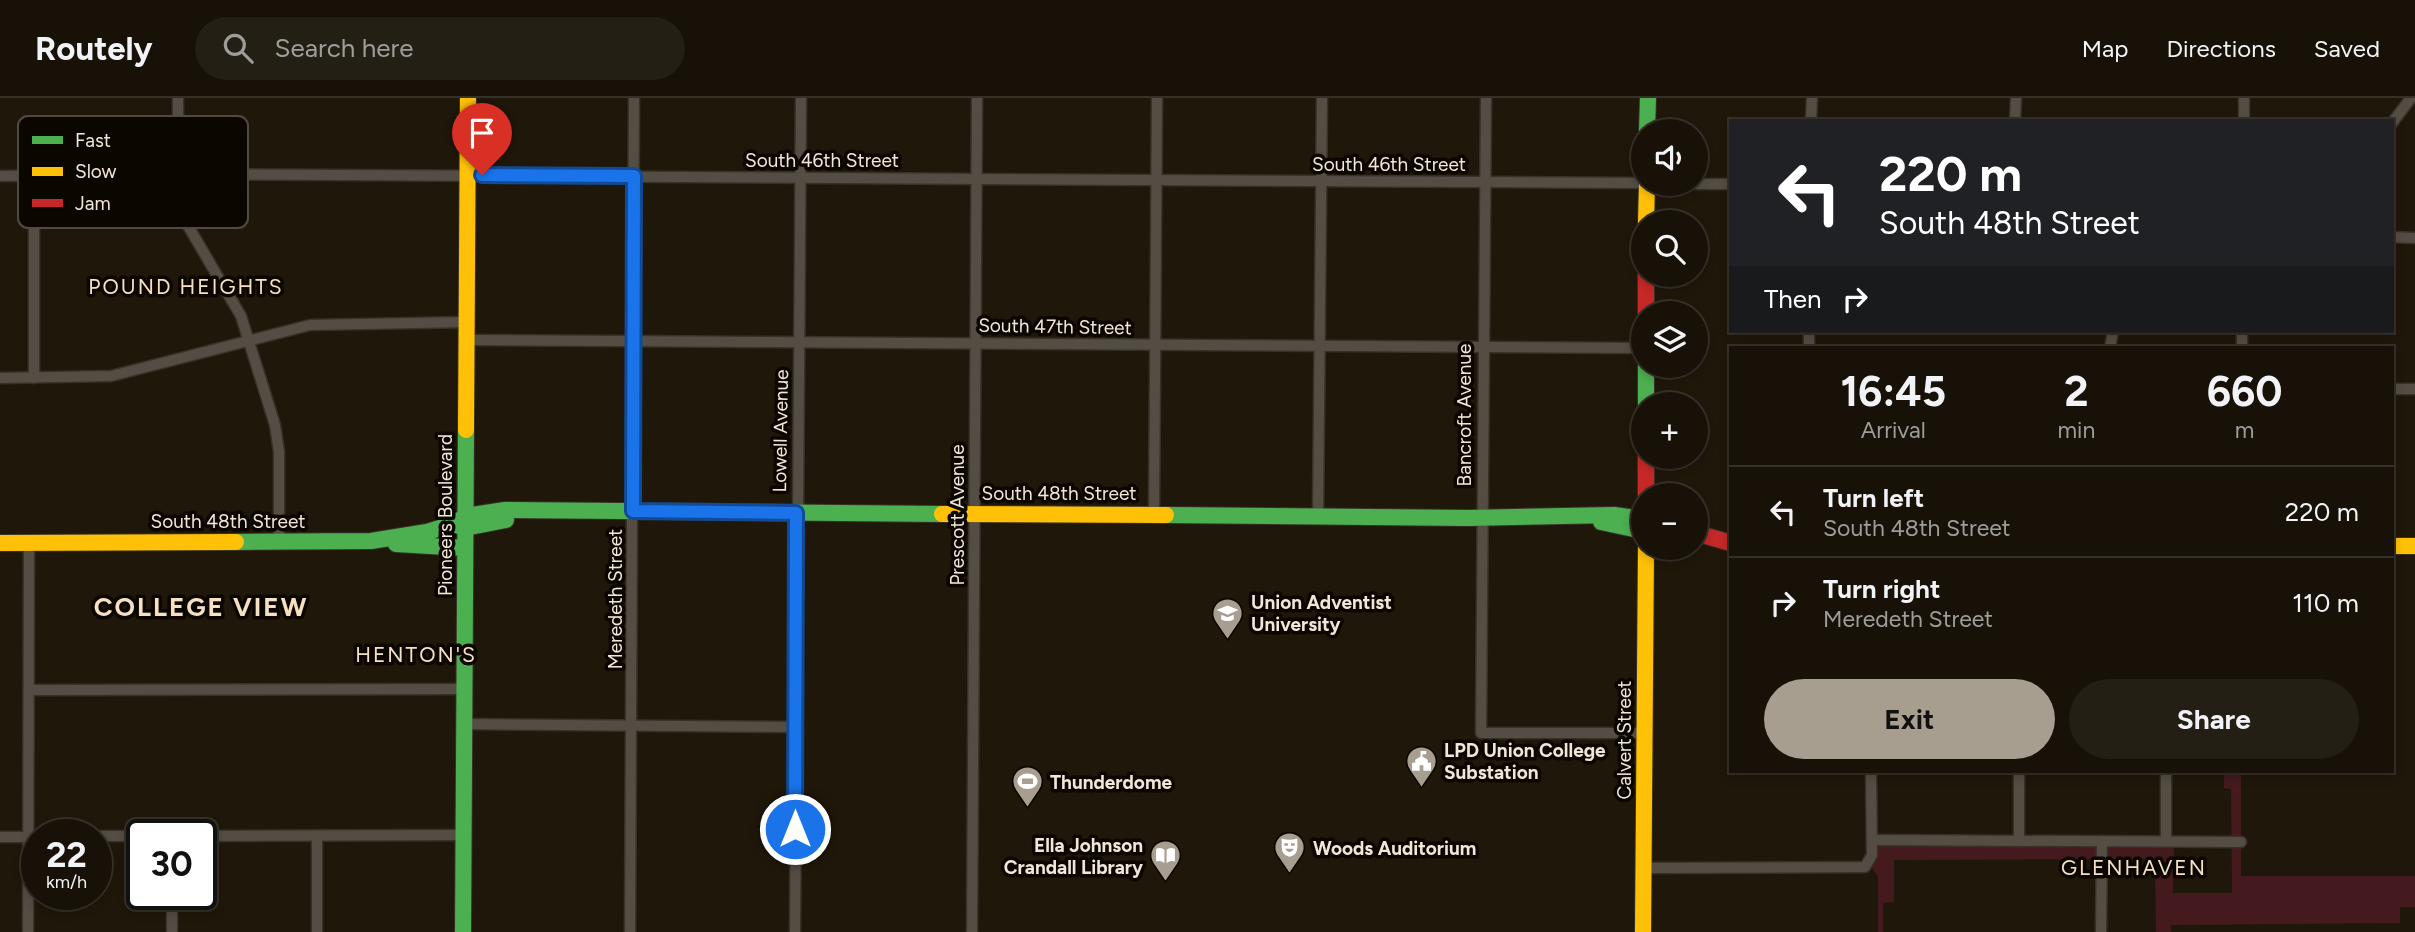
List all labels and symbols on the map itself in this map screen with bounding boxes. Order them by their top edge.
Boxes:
pin [452,103,512,175]
legend [18,116,248,228]
text: Fast [75,129,111,152]
street label: South 46th Street [745,149,899,172]
street label: South 46th Street [1312,153,1466,176]
text: Slow [75,160,117,183]
text: Jam [75,192,111,215]
district label: POUND HEIGHTS [88,274,284,299]
street label: South 47th Street [978,314,1132,339]
street label: Bancroft Avenue [1453,344,1476,486]
street label: Lowell Avenue [768,369,793,493]
street label: Pioneers Boulevard [434,434,457,596]
street label: Prescott Avenue [946,444,969,586]
street label: South 48th Street [982,482,1136,505]
street label: South 48th Street [151,510,305,533]
street label: Meredeth Street [604,529,627,669]
district label: COLLEGE VIEW [94,591,308,623]
place label: Union Adventist University [1251,591,1392,636]
school or university icon: Union Adventist University [1211,596,1245,640]
district label: HENTON'S [355,642,477,667]
street label: Calvert Street [1613,680,1636,800]
place label: LPD Union College Substation [1444,739,1606,784]
public building icon: LPD Union College Substation [1404,744,1438,788]
sports icon: Thunderdome [1010,765,1044,809]
place label: Thunderdome [1050,771,1172,794]
position arrow [758,792,832,866]
speed limit sign: 30 [126,819,217,910]
theatre icon: Woods Auditorium [1273,831,1307,875]
place label: Ella Johnson Crandall Library [1004,834,1143,879]
place label: Woods Auditorium [1313,837,1476,860]
library icon: Ella Johnson Crandall Library [1149,839,1183,883]
district label: GLENHAVEN [2061,855,2207,880]

